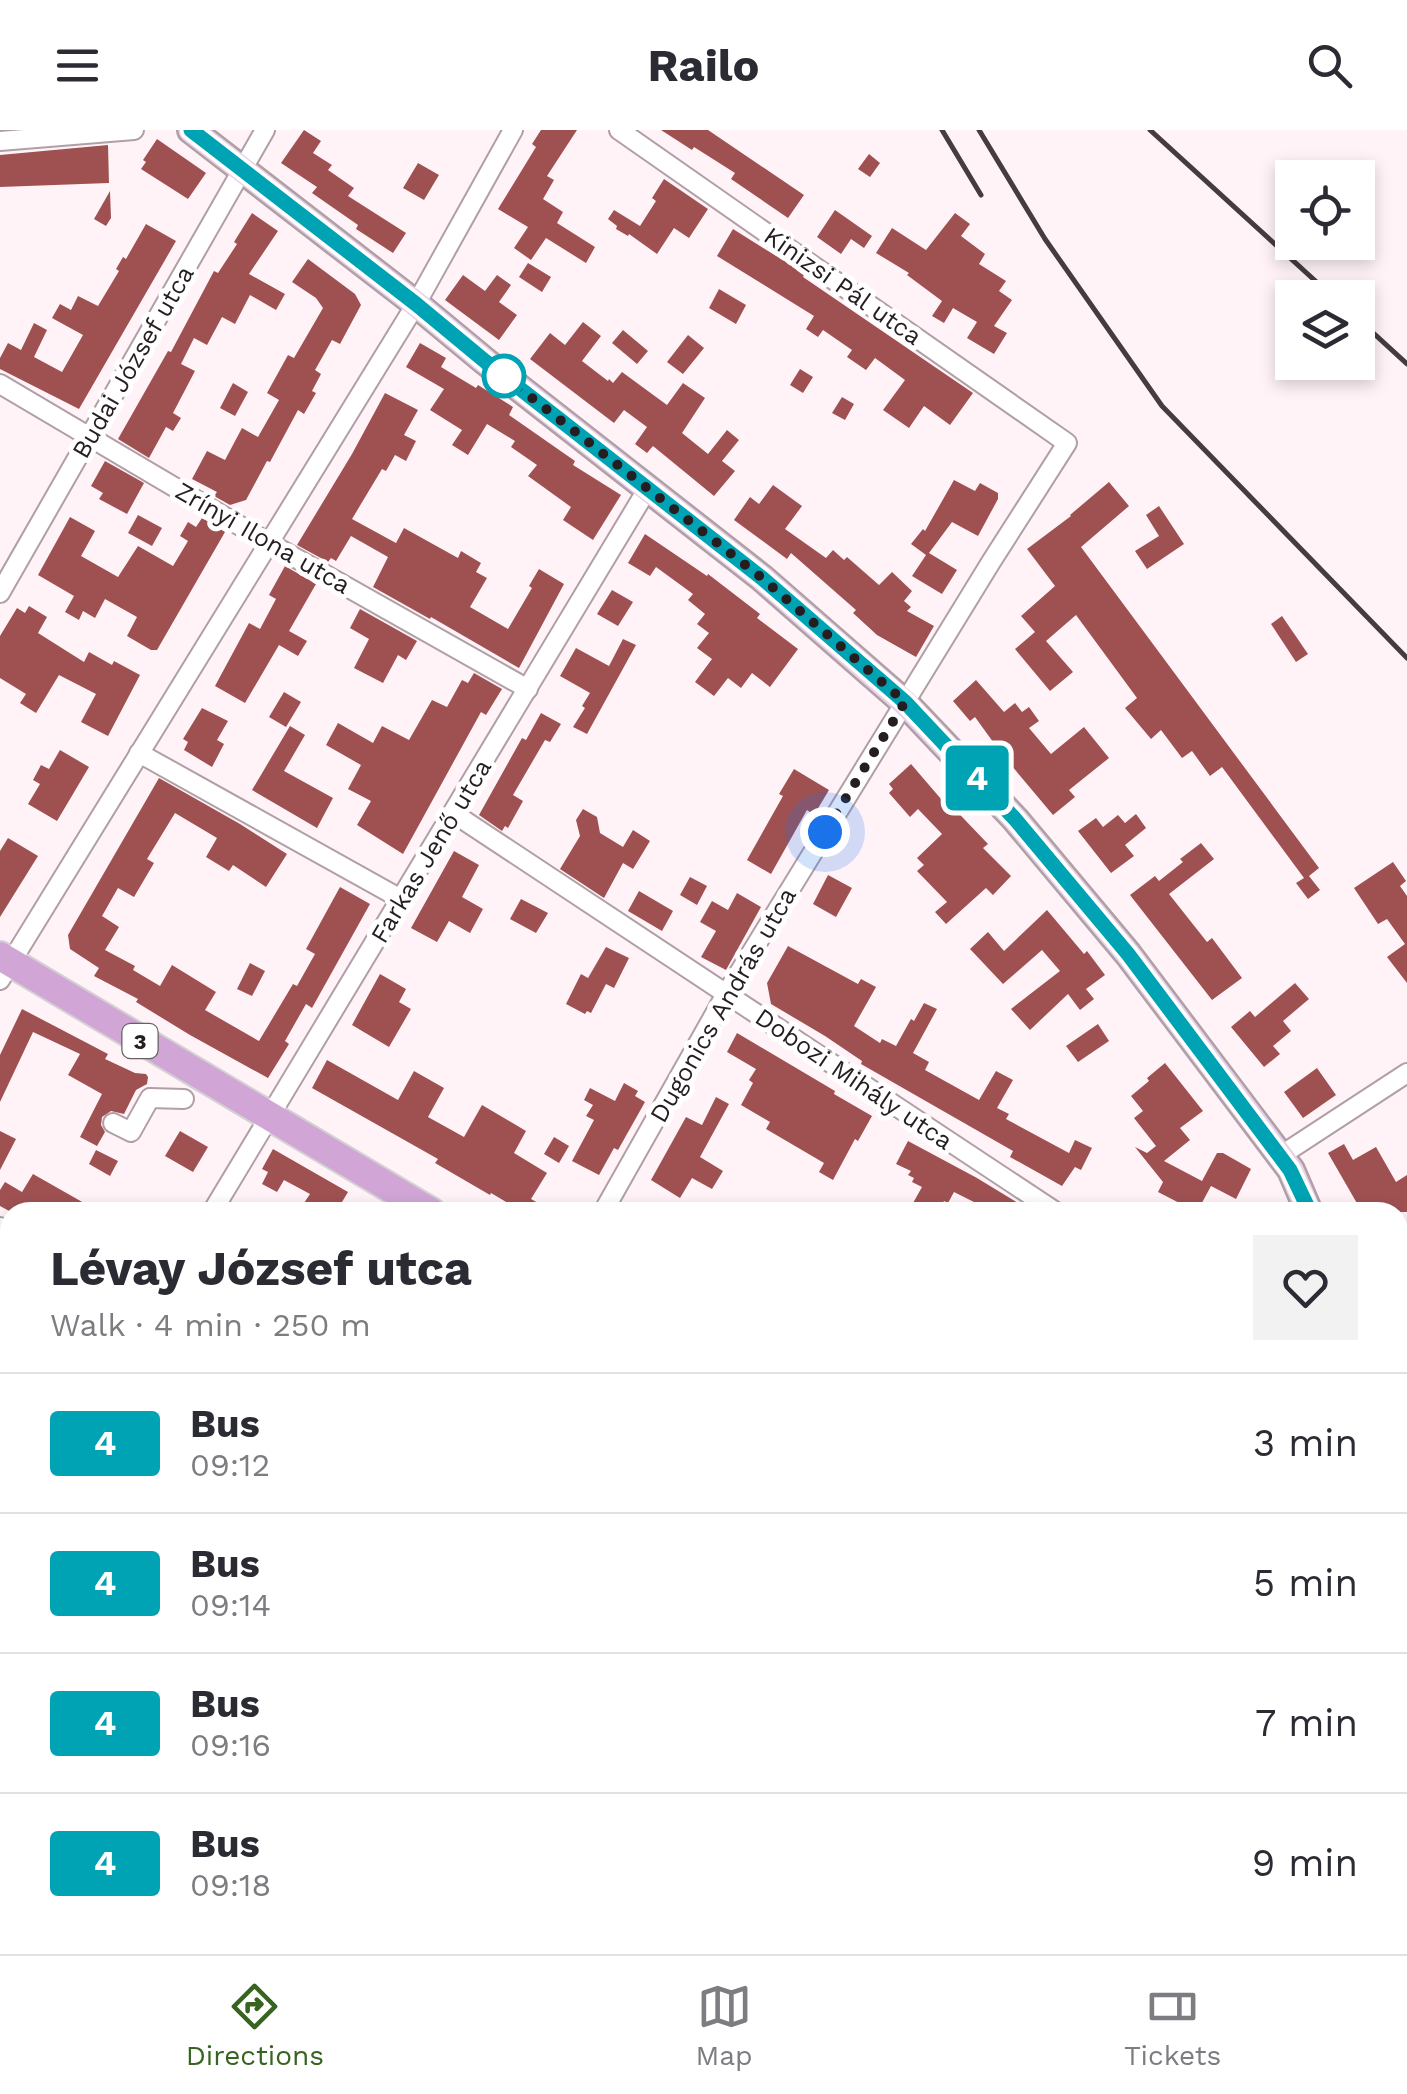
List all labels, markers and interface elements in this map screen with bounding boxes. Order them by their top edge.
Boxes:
icon: menu [50,38,105,93]
icon: search [1302,38,1357,93]
text: Railo [648,39,759,92]
map controls [1275,160,1375,380]
button: locate [1275,160,1375,260]
street label: Kinizsi Pál utca [759,221,927,351]
street label: Budai József utca [66,261,200,463]
button: layers [1275,280,1375,380]
unlabelled marker [483,355,525,397]
street label: Zrínyi Ilona utca [170,476,356,600]
line badge: 4 [944,746,1010,810]
street label: Farkas Jenő utca [365,754,497,948]
text: 4 [966,757,988,799]
your location [800,807,850,857]
street label: Dugonics András utca [644,883,802,1127]
street label: Dobozi Mihály utca [750,1002,958,1156]
road number: 3 [122,1024,158,1058]
button: heart [1253,1235,1358,1340]
text: Lévay József utca [50,1240,472,1297]
text: Walk · 4 min · 250 m [50,1306,371,1344]
text: Bus [190,1402,260,1446]
text: 3 min [1253,1421,1358,1465]
text: 4 [94,1422,116,1464]
text: 09:12 [190,1446,270,1484]
text: Bus [190,1542,260,1586]
text: 5 min [1253,1561,1358,1605]
text: 4 [94,1562,116,1604]
text: 09:14 [190,1586,271,1624]
text: Bus [190,1682,260,1726]
text: 7 min [1255,1701,1358,1745]
text: 4 [94,1702,116,1744]
text: 09:16 [190,1726,271,1764]
text: Bus [190,1822,260,1866]
text: 9 min [1252,1841,1358,1885]
text: 4 [94,1842,116,1884]
text: 09:18 [190,1866,271,1904]
tab: Directions [186,1979,324,2072]
tab: Map [696,1979,753,2072]
tab: Tickets [1124,1979,1221,2072]

